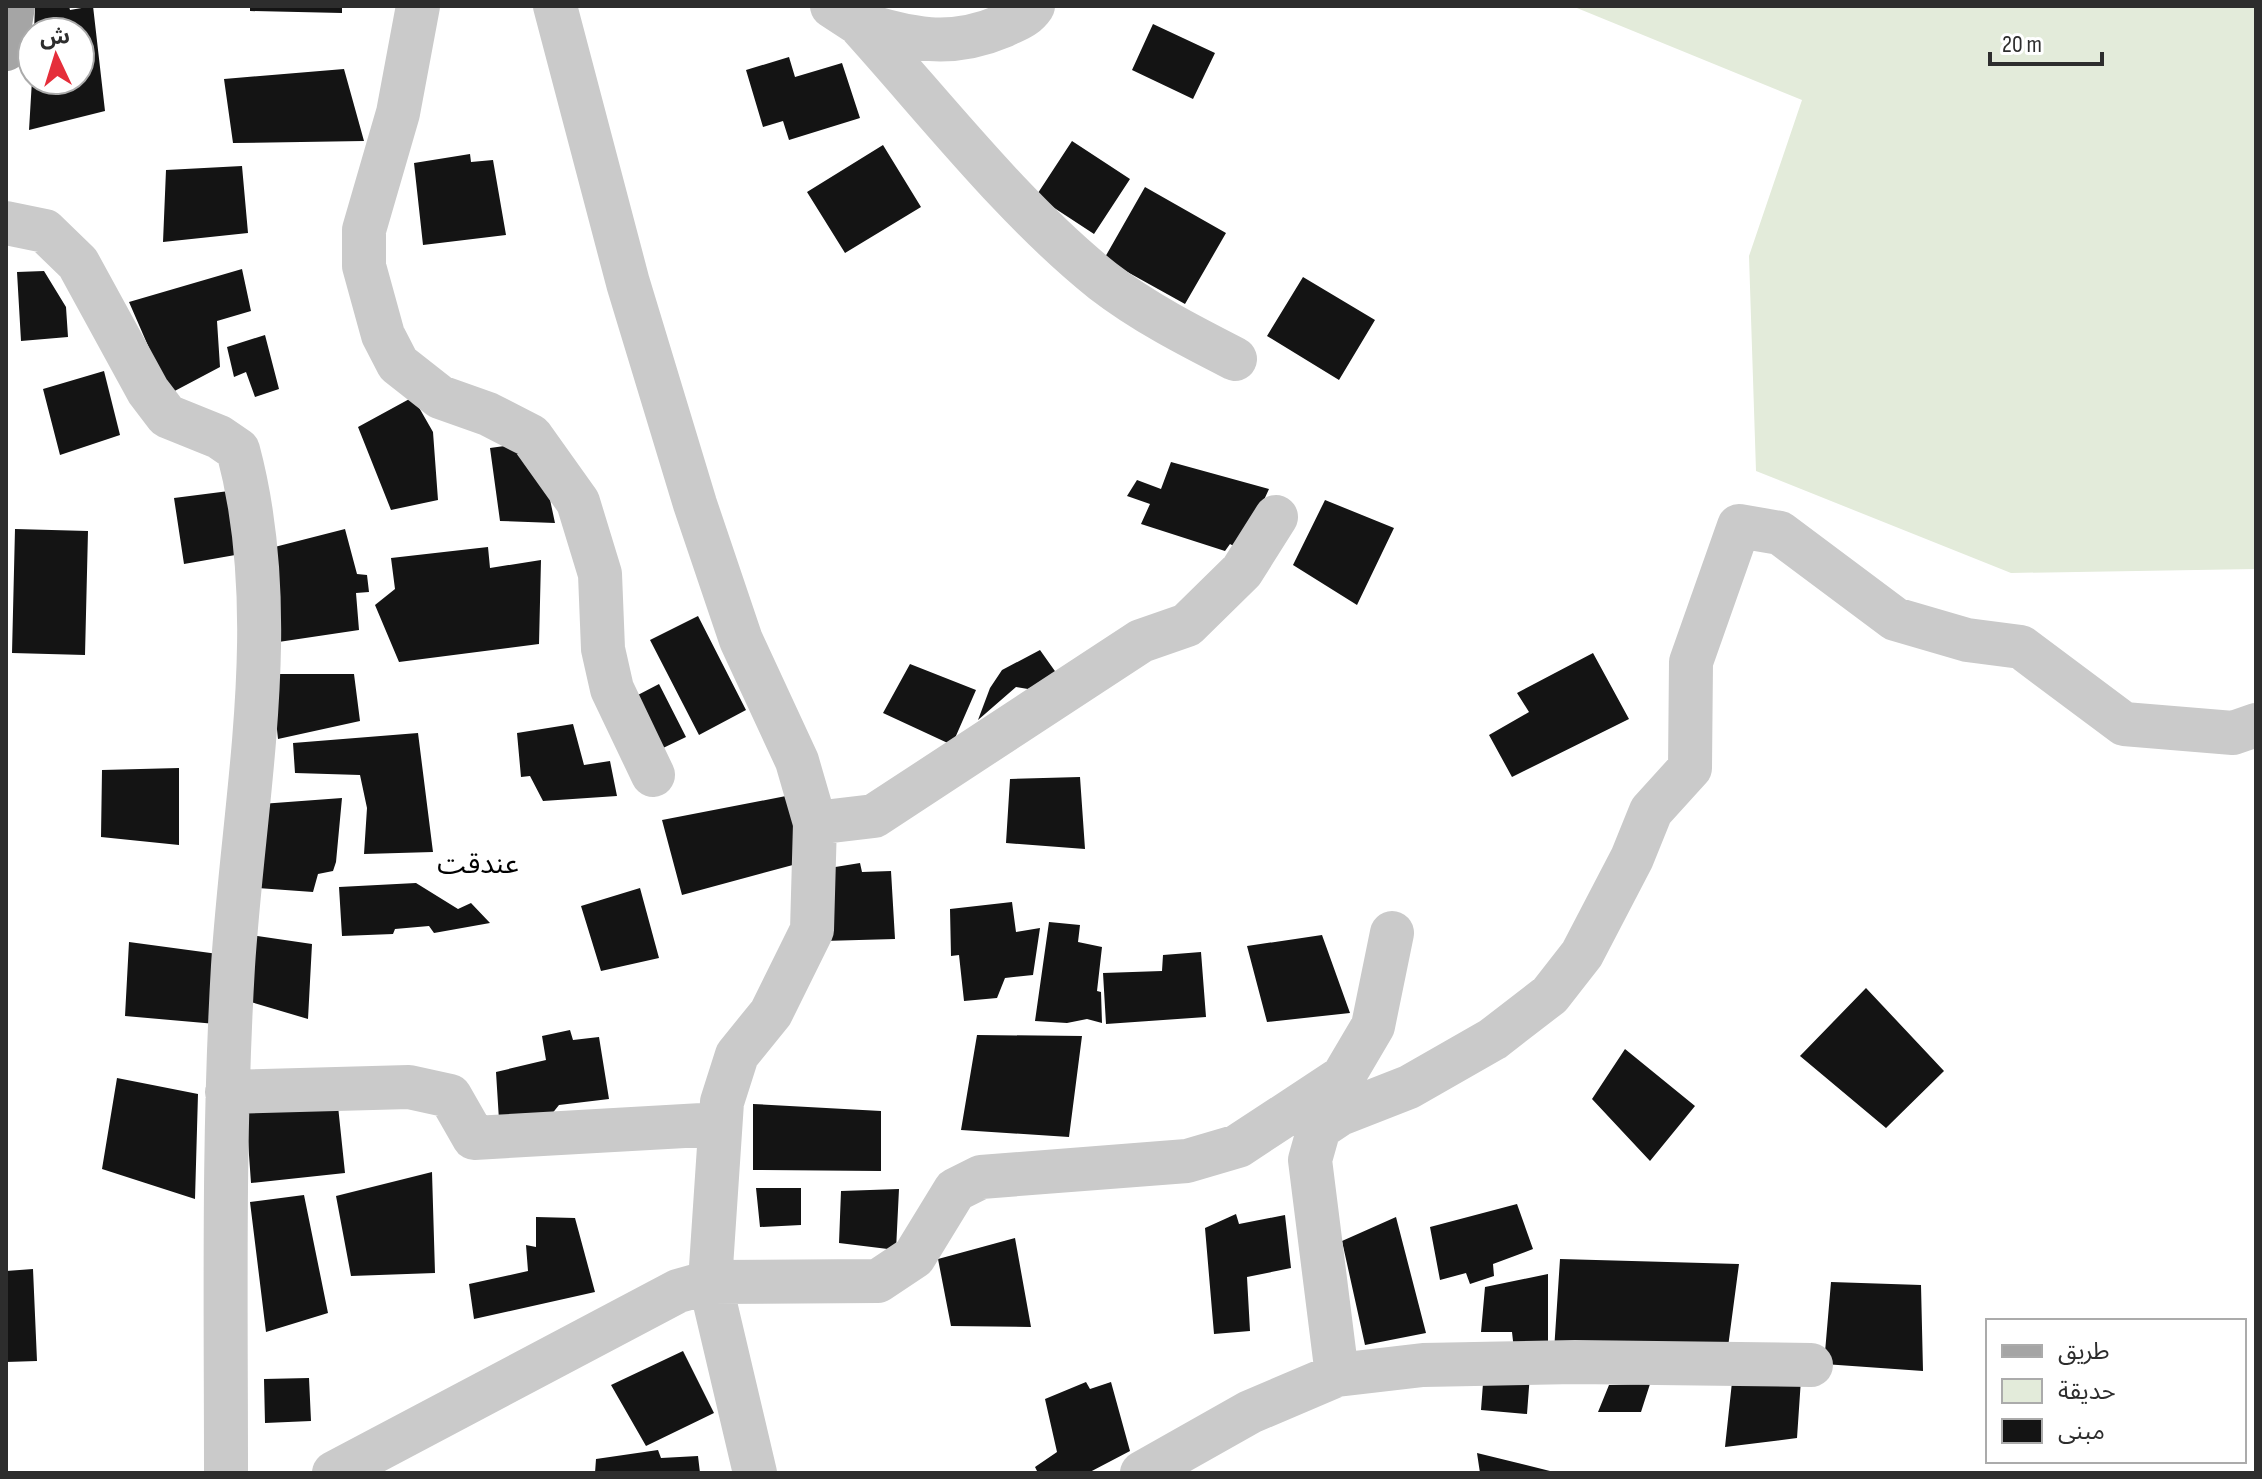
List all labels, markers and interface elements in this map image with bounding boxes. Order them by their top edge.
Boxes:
north arrow [16,16,96,96]
scale bar [1990,16,2102,66]
text: ش [39,23,71,52]
text: 20 m [2002,30,2042,59]
district label: عندقت [437,848,519,881]
legend [1986,1319,2246,1463]
text: طريق [2058,1337,2110,1366]
text: حديقة [2058,1377,2116,1406]
text: مبنى [2058,1417,2105,1446]

